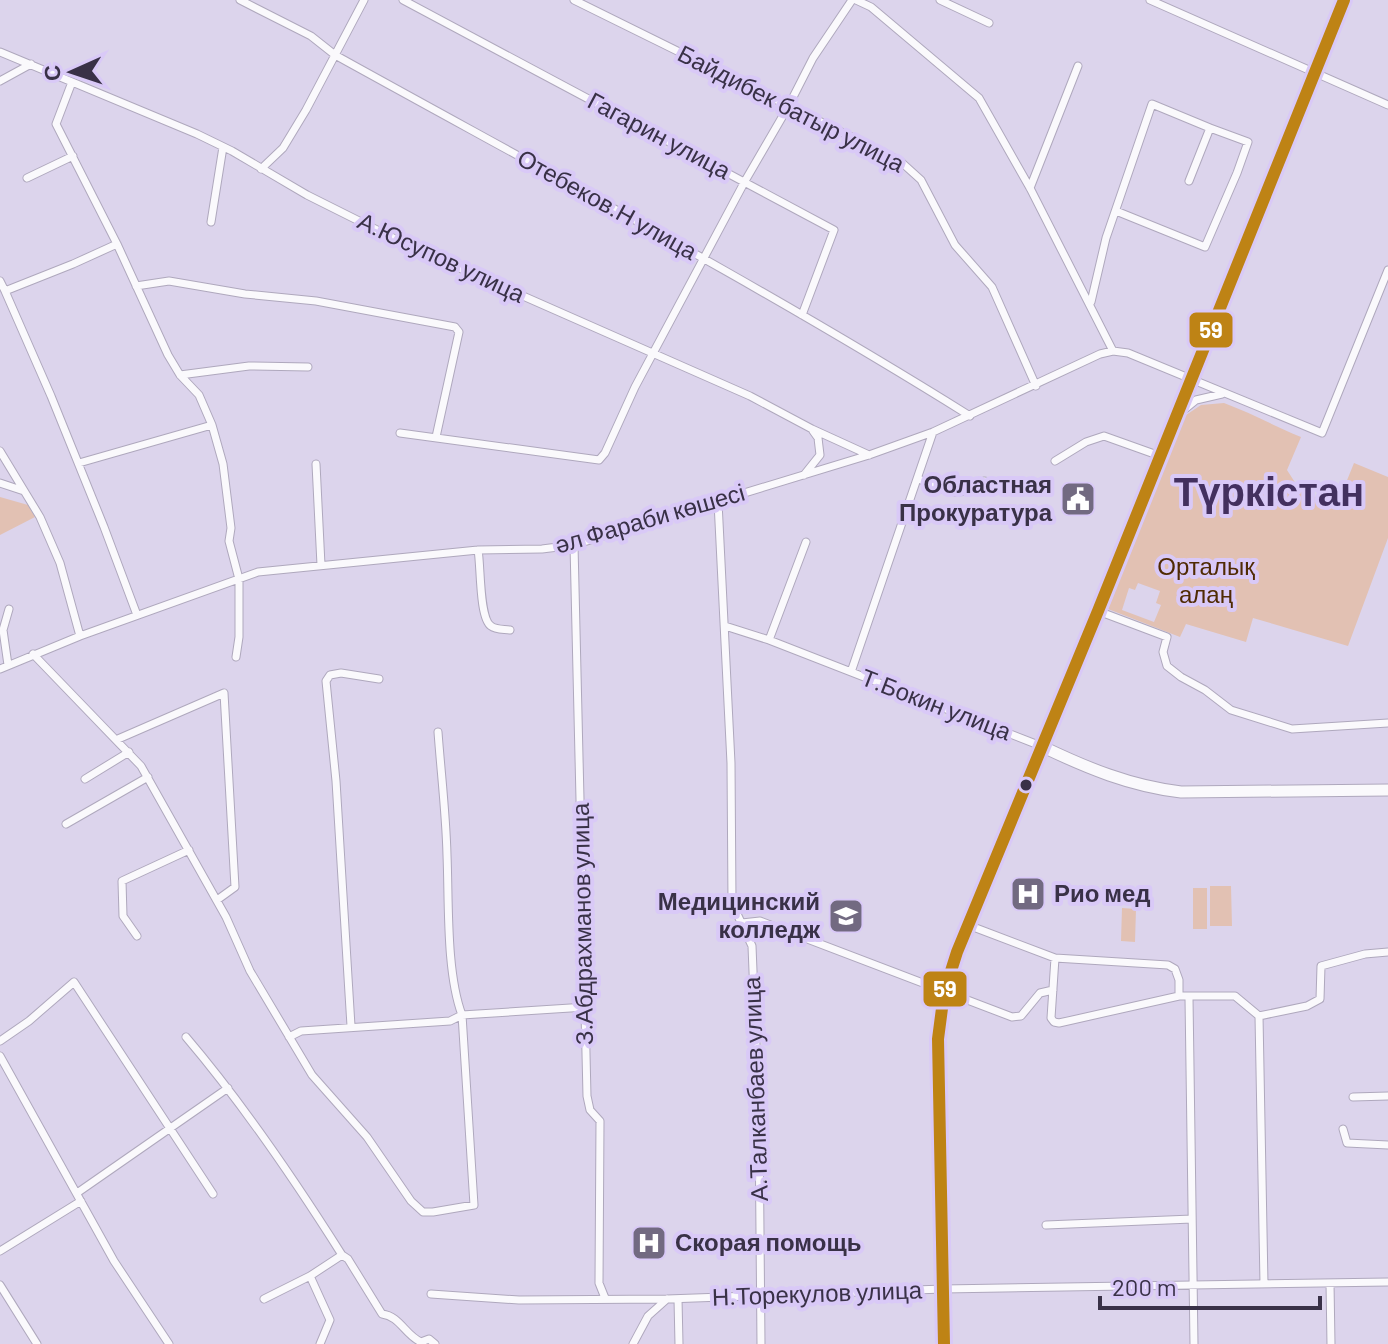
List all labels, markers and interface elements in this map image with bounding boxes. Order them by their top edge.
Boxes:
north arrow [32,32,112,112]
street label: Байдибек батыр улица [674,38,910,178]
text: С [38,64,64,82]
street label: Гагарин улица [583,85,737,185]
street label: Отебеков.Н улица [513,142,703,265]
street label: А.Юсупов улица [354,205,530,308]
line badge: 59 [1188,311,1234,349]
text: 59 [1199,316,1223,342]
district label: Түркістан [1174,466,1364,514]
place label: Областная Прокуратура [899,469,1053,526]
street label: әл Фараби көшесі [551,477,748,559]
public building icon: Областная Прокуратура [1059,480,1097,518]
park label: Орталық алаң [1157,551,1255,608]
street label: Т.Бокин улица [857,662,1016,746]
unlabelled marker [1018,777,1034,793]
street label: З.Абдрахманов улица [565,802,598,1046]
hospital icon: Рио мед [1009,875,1047,913]
place label: Рио мед [1054,878,1151,907]
place label: Медицинский колледж [658,886,821,943]
school or university icon: Медицинский колледж [827,897,865,935]
line badge: 59 [922,970,968,1008]
text: 59 [933,975,957,1001]
street label: А.Талканбаев улица [736,976,773,1202]
hospital icon: Скорая помощь [630,1224,668,1262]
place label: Скорая помощь [675,1227,861,1256]
scale bar [1100,1260,1320,1310]
text: 200 m [1112,1272,1177,1301]
street label: Н.Торекулов улица [711,1274,923,1311]

